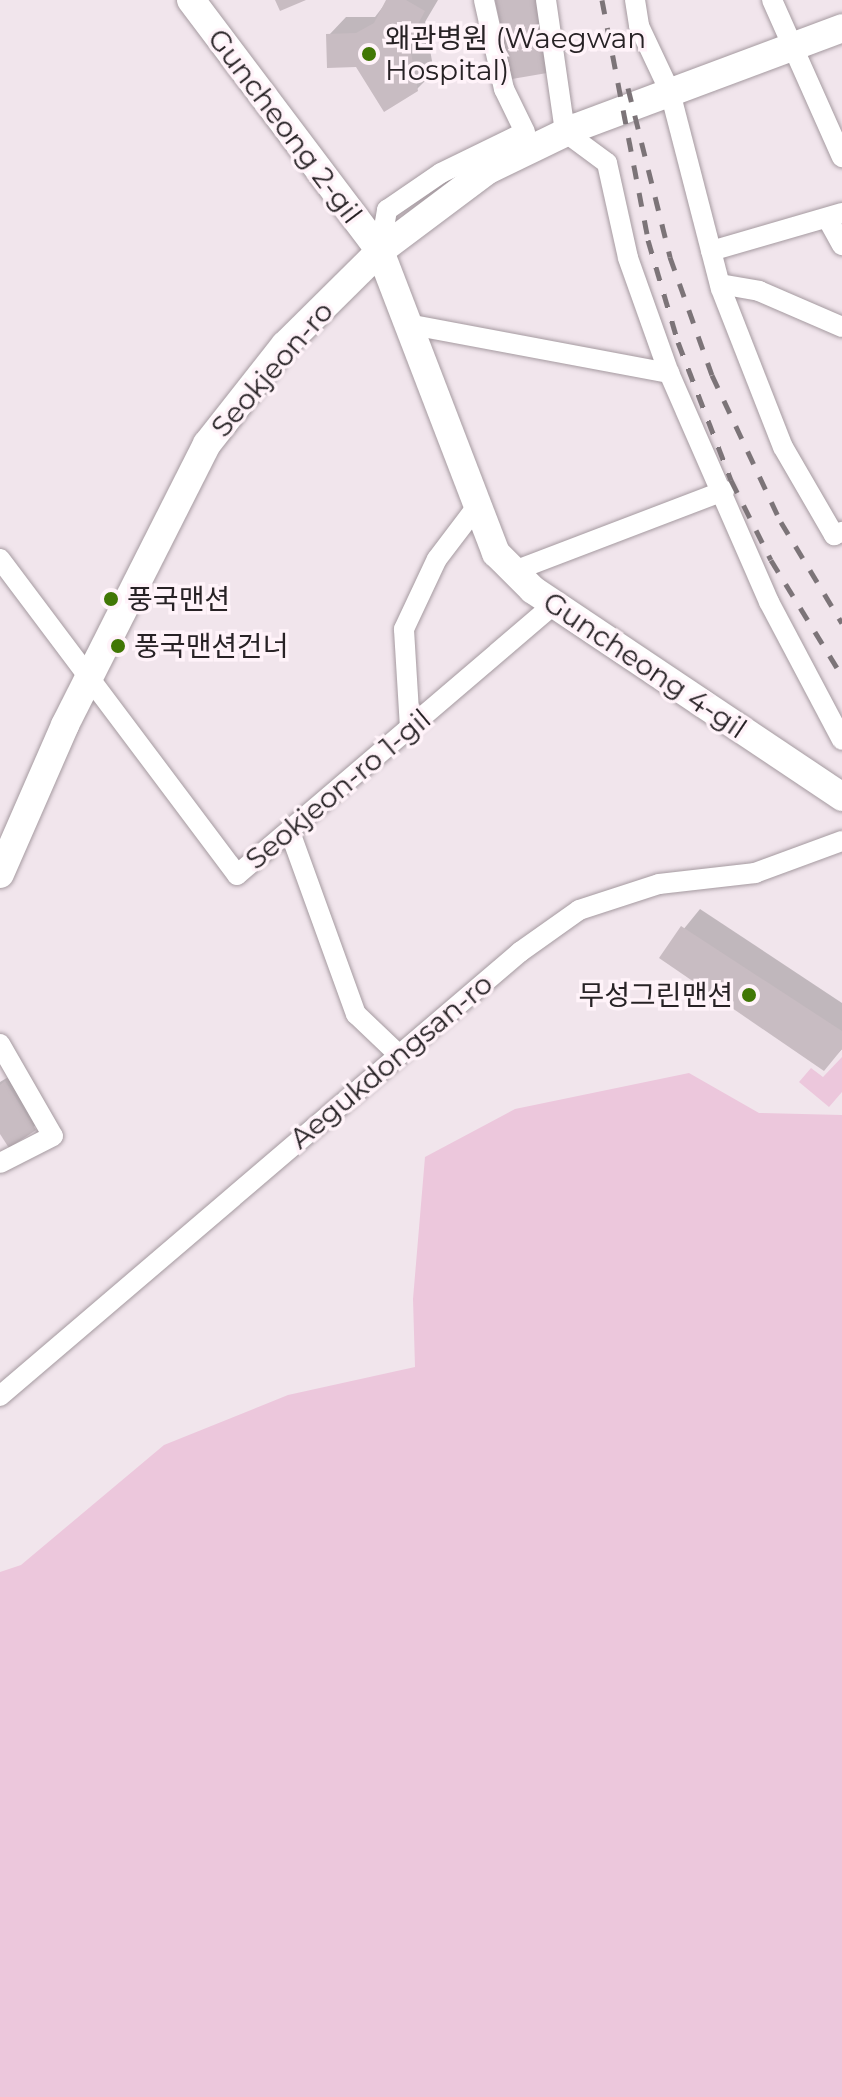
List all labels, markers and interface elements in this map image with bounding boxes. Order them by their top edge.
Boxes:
place label: 왜관병원 (Waegwan Hospital) [385,21,646,87]
street label: Guncheong 2-gil [201,22,369,230]
marker: 왜관병원 (Waegwan Hospital) [360,45,378,63]
street label: Seokjeon-ro [204,295,340,443]
place label: 풍국맨션 [127,582,230,616]
street label: Guncheong 4-gil [537,585,753,745]
marker: 풍국맨션 [102,590,120,608]
place label: 풍국맨션건너 [134,629,289,663]
marker: 풍국맨션건너 [109,637,127,655]
street label: Seokjeon-ro 1-gil [239,702,437,876]
street label: Aegukdongsan-ro [283,967,499,1155]
place label: 무성그린맨션 [578,978,733,1012]
marker: 무성그린맨션 [740,986,758,1004]

